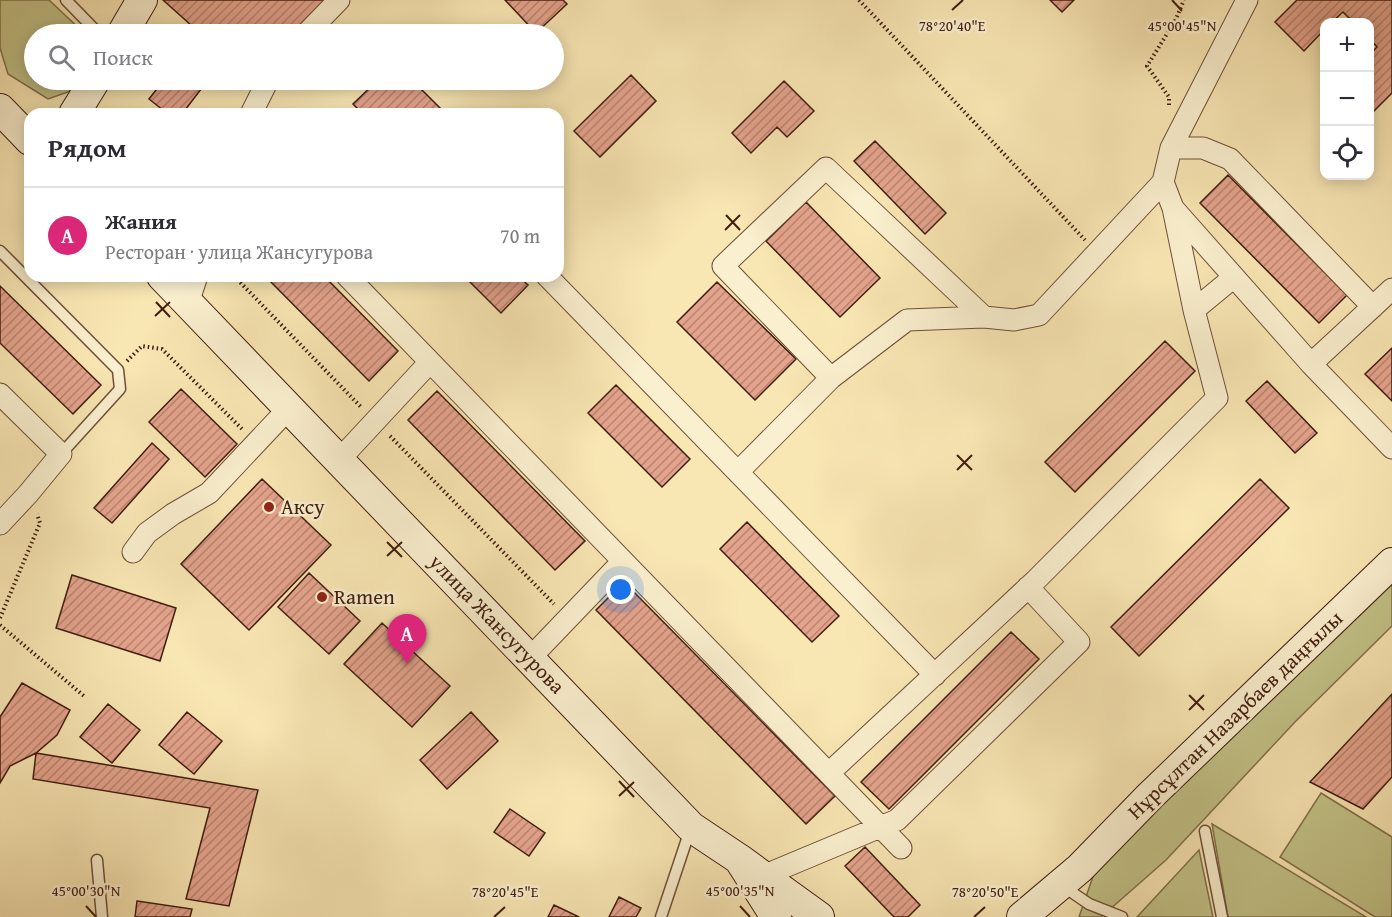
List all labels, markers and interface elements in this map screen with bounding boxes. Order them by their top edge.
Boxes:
text: 78°20'40"E [919,15,986,36]
text: 45°00'45"N [1148,15,1217,36]
map controls [1320,18,1374,180]
button: + [1320,18,1374,72]
search box [24,24,564,90]
icon: search [45,41,78,74]
text: Поиск [93,41,153,73]
button: − [1320,72,1374,126]
button: locate [1320,126,1374,180]
text: Рядом [48,128,126,167]
text: Жания [105,205,177,237]
text: A [61,221,74,250]
text: 70 m [500,221,540,250]
text: Ресторан · улица Жансугурова [105,237,373,266]
place label: Аксу [281,491,325,522]
marker: Аксу [262,500,276,514]
street label: улица Жансугурова [422,546,572,701]
your location [606,575,635,604]
place label: Ramen [334,581,395,612]
marker: Ramen [315,590,329,604]
street label: Нұрсұлтан Назарбаев даңғылы [1120,603,1350,826]
pin: A [388,614,426,664]
text: 45°00'30"N [52,880,121,901]
text: 45°00'35"N [706,880,775,901]
text: 78°20'45"E [472,881,539,902]
text: 78°20'50"E [952,881,1019,902]

